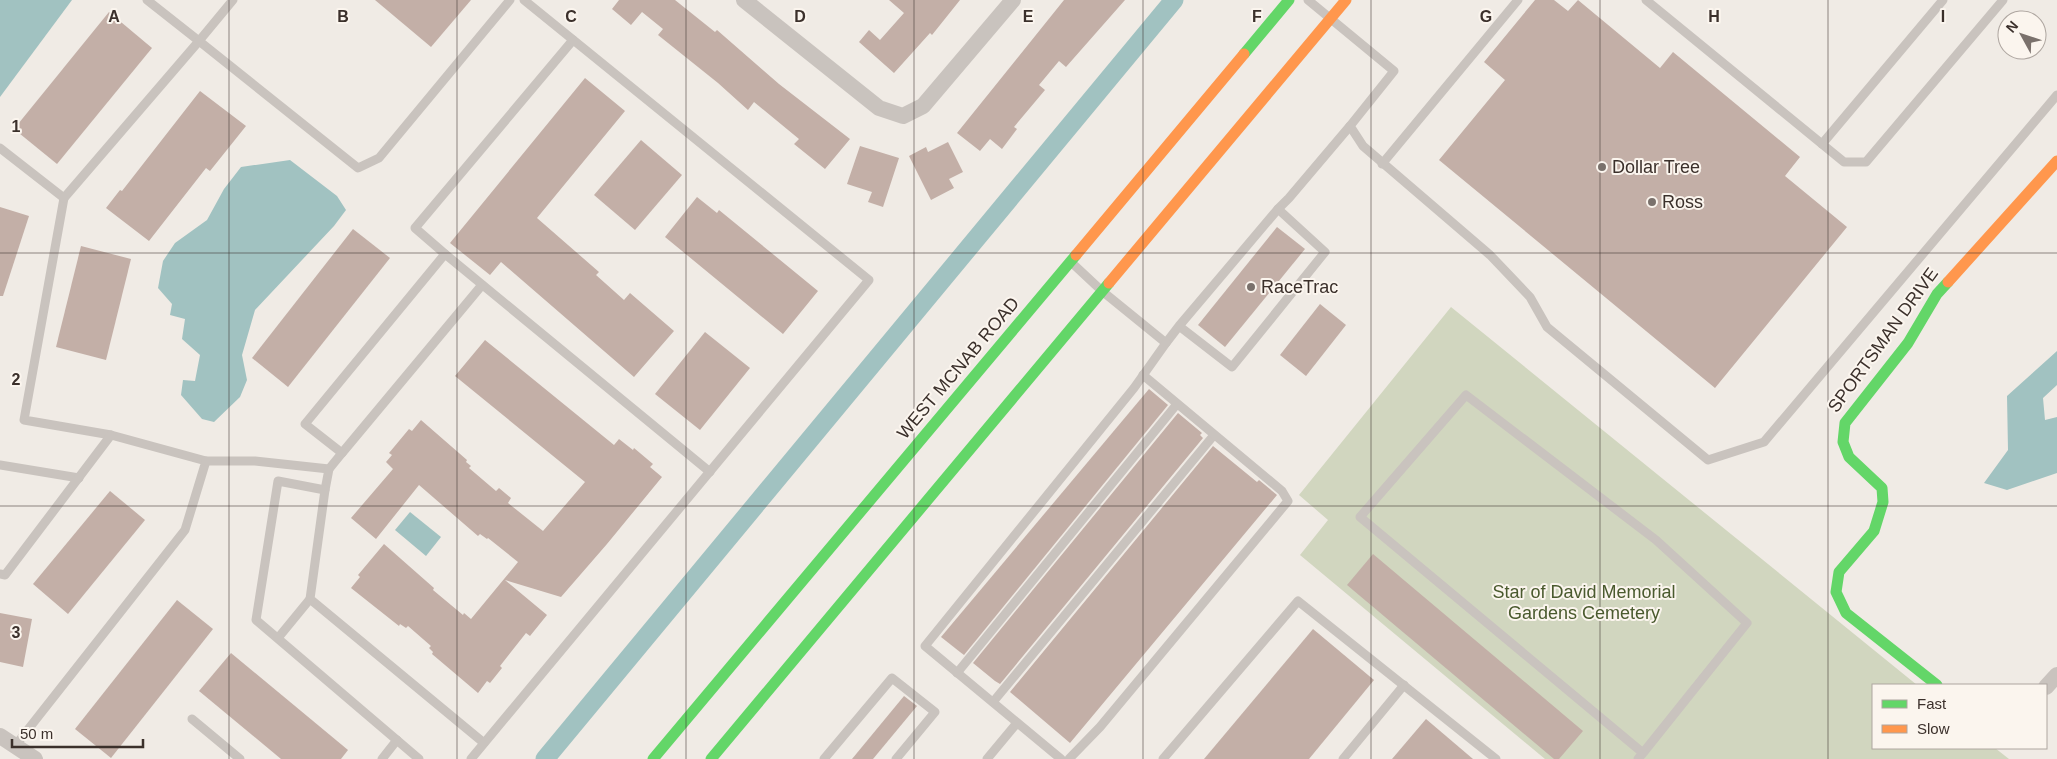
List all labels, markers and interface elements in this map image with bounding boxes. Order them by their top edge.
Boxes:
text: A [108,8,120,25]
text: B [337,8,349,25]
text: C [565,8,577,25]
text: D [794,8,806,25]
text: E [1023,8,1034,25]
text: F [1252,8,1262,25]
text: G [1480,8,1492,25]
text: H [1708,8,1720,25]
text: I [1941,8,1945,25]
north arrow [1997,10,2047,60]
text: N [2003,18,2021,36]
text: 1 [12,118,21,135]
place label: Dollar Tree [1612,157,1700,177]
marker: Dollar Tree [1596,161,1608,173]
place label: Ross [1662,192,1703,212]
marker: Ross [1646,196,1658,208]
street label: SPORTSMAN DRIVE [1824,264,1942,416]
place label: RaceTrac [1261,277,1338,297]
marker: RaceTrac [1245,281,1257,293]
street label: WEST MCNAB ROAD [893,293,1023,443]
text: 2 [12,371,21,388]
park label: Star of David Memorial Gardens Cemetery [1492,582,1676,623]
text: 3 [12,624,21,641]
legend [1872,684,2047,749]
text: Fast [1917,695,1947,712]
scale bar [12,716,144,748]
text: Slow [1917,720,1950,737]
text: 50 m [20,725,53,742]

